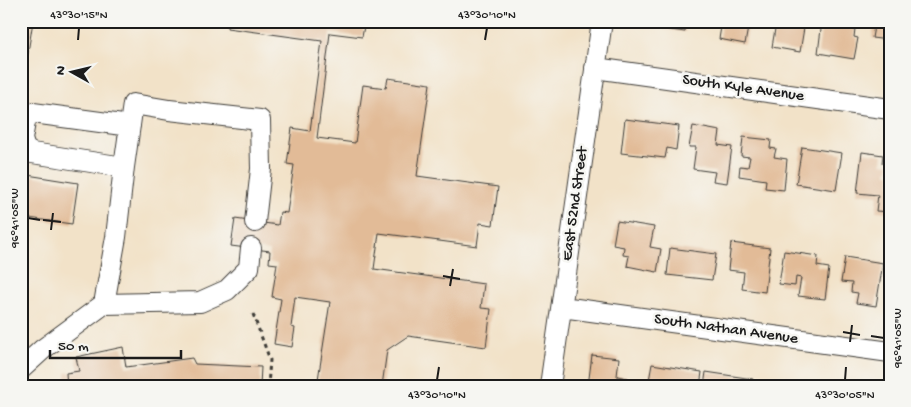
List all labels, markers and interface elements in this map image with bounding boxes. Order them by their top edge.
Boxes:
text: 43°30'15"N [50,9,108,23]
text: 43°30'10"N [458,9,516,23]
north arrow [48,48,98,98]
text: N [53,65,71,76]
street label: South Kyle Avenue [681,71,806,107]
street label: East 52nd Street [559,144,594,262]
text: 96°41'05"W [9,188,23,249]
text: 96°41'05"W [892,308,906,369]
street label: South Nathan Avenue [653,311,800,350]
scale bar [50,327,181,359]
text: 50 m [58,338,89,356]
text: 43°30'10"N [408,389,466,403]
text: 43°30'05"N [815,389,875,403]

